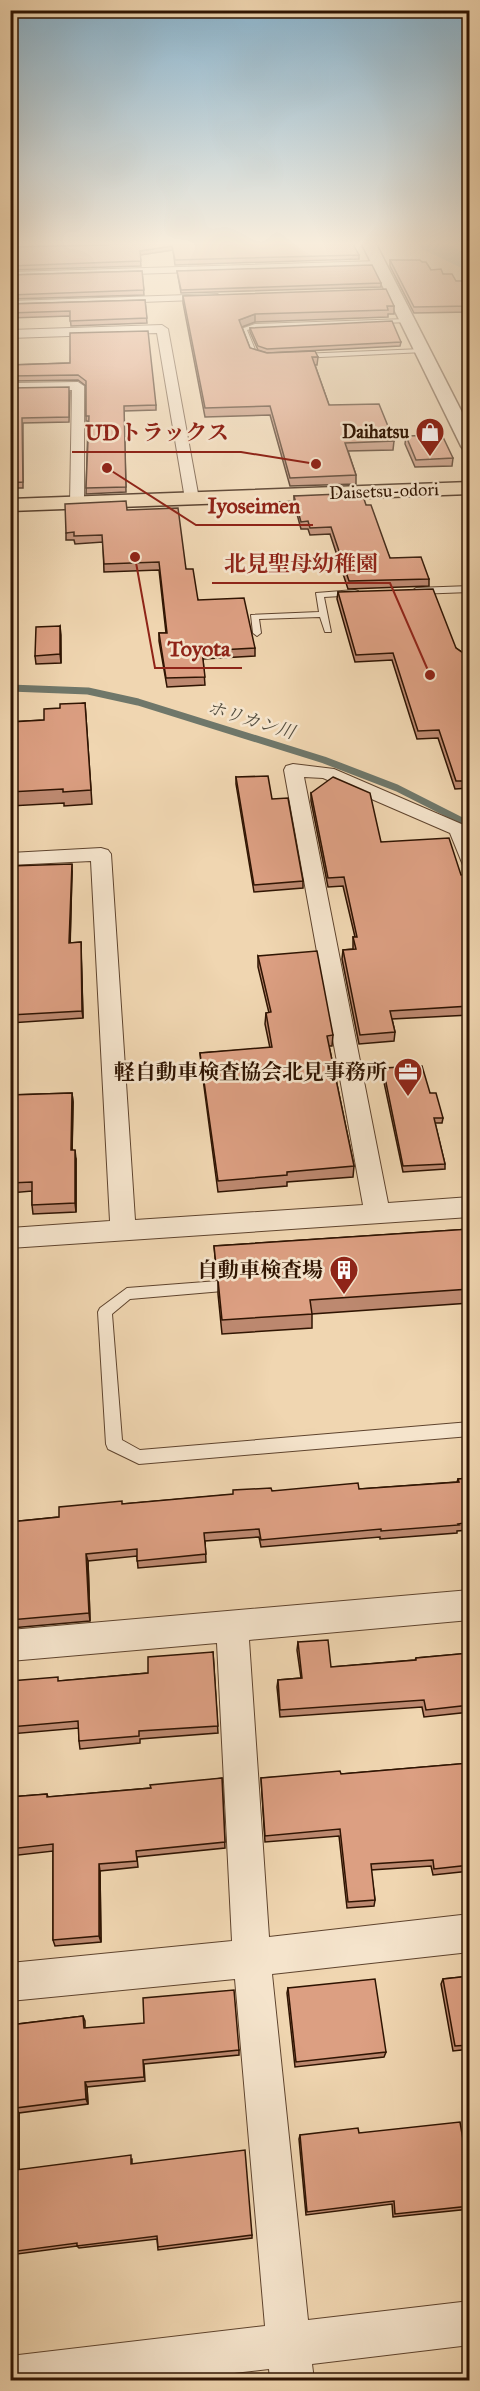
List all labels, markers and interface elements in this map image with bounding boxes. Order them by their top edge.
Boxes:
callout: UDトラックス [72,412,241,452]
shop icon: Daihatsu [414,416,446,458]
text: UDトラックス [85,419,229,446]
place label: Daihatsu [342,421,409,443]
street label: Daisetsu-odori [329,478,439,504]
callout: Iyoseimen [196,485,313,525]
text: Iyoseimen [208,492,301,519]
callout: 北見聖母幼稚園 [212,543,390,583]
text: 北見聖母幼稚園 [224,550,378,577]
callout: Toyota [155,628,242,668]
text: Toyota [167,635,231,662]
water label: ホリカン川 [205,696,299,744]
office icon: 軽自動車検査協会北見事務所 [392,1056,424,1098]
place label: 軽自動車検査協会北見事務所 [114,1059,387,1085]
building icon: 自動車検査場 [328,1254,360,1296]
place label: 自動車検査場 [197,1257,323,1283]

